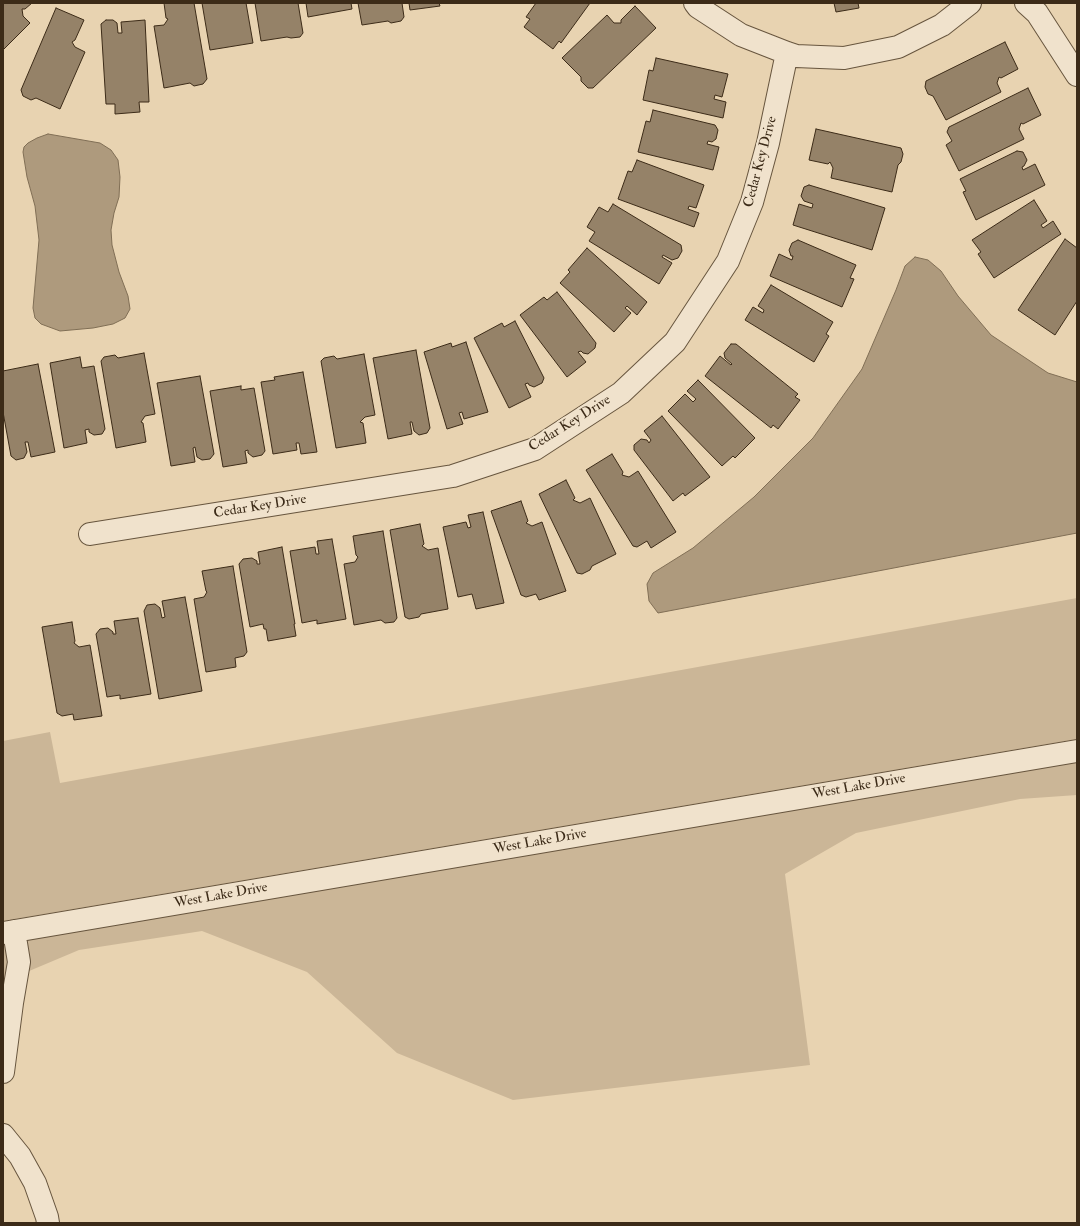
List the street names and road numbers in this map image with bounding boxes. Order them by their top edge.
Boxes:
street label: Cedar Key Drive [741,115,781,209]
street label: Cedar Key Drive [526,392,614,456]
street label: Cedar Key Drive [213,491,307,523]
street label: West Lake Drive [811,771,907,803]
street label: West Lake Drive [492,826,588,858]
street label: West Lake Drive [173,880,269,912]

